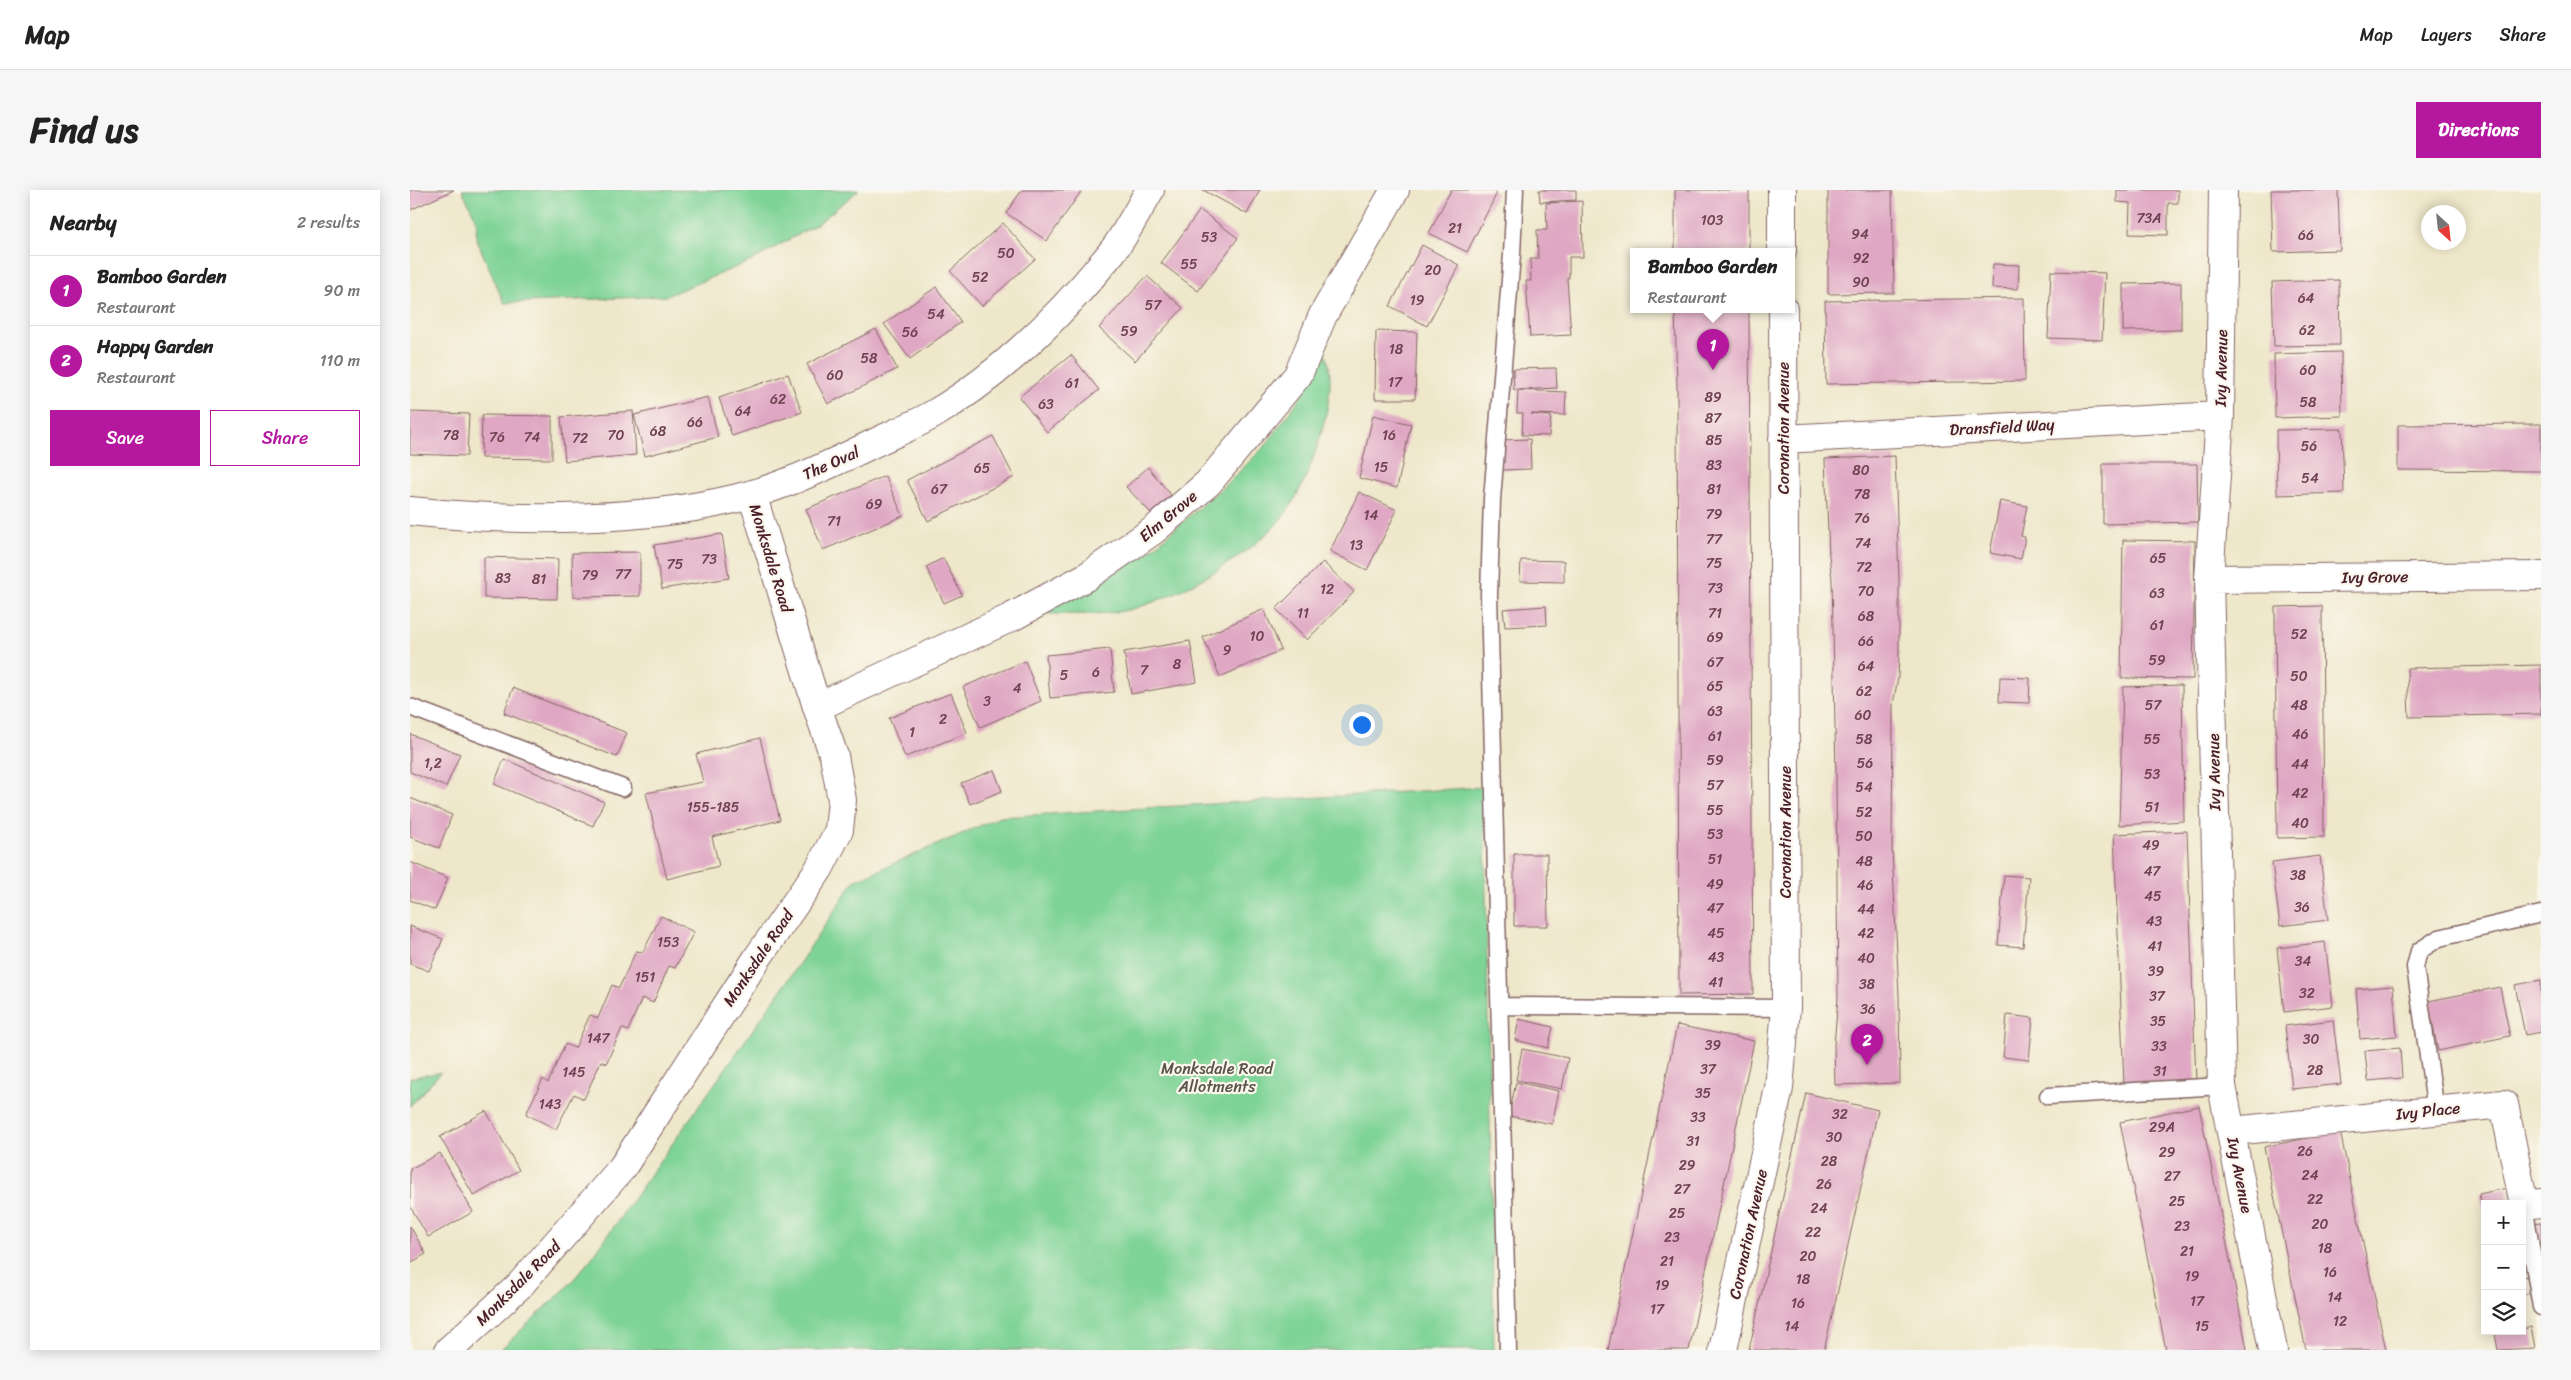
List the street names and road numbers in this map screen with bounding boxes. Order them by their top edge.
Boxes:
street label: Ivy Avenue [2206,329,2236,408]
street label: Coronation Avenue [1769,362,1798,494]
street label: Dransfield Way [1949,410,2056,444]
street label: The Oval [798,437,865,488]
street label: Elm Grove [1132,482,1204,550]
street label: Monksdale Road [741,500,802,617]
street label: Ivy Grove [2340,562,2409,592]
street label: Ivy Avenue [2199,733,2229,812]
street label: Coronation Avenue [1771,766,1800,898]
street label: Monksdale Road [715,902,802,1013]
street label: Ivy Place [2393,1093,2462,1129]
street label: Ivy Avenue [2218,1133,2262,1216]
street label: Coronation Avenue [1720,1166,1776,1302]
street label: Monksdale Road [468,1232,569,1333]

